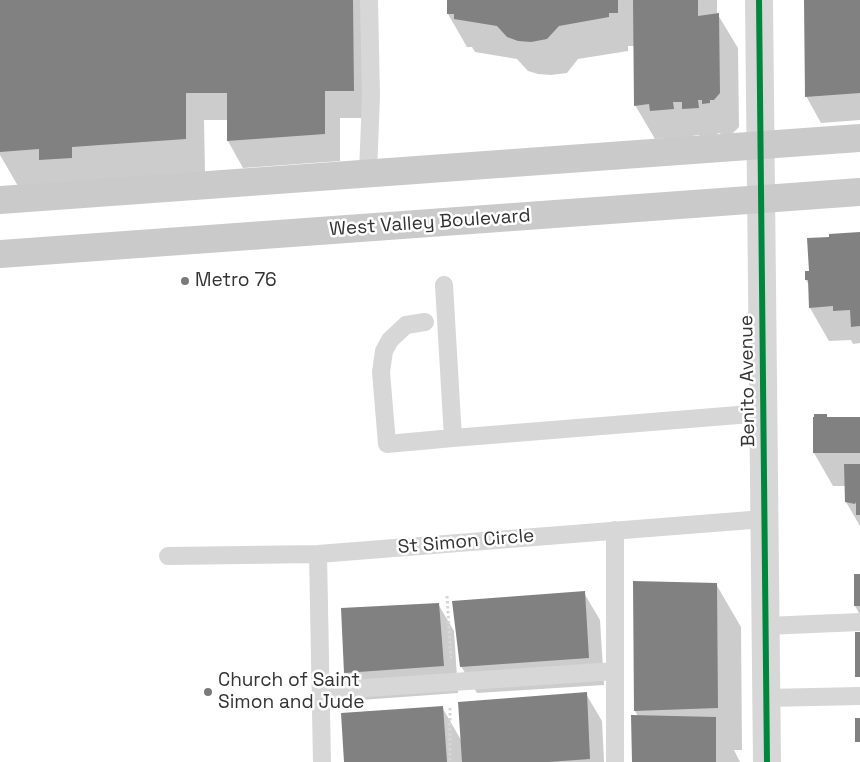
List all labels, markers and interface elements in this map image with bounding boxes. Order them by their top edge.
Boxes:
street label: West Valley Boulevard [329,205,531,241]
place label: Metro 76 [195,270,277,292]
marker: Metro 76 [179,275,191,287]
street label: Benito Avenue [735,315,761,447]
street label: St Simon Circle [397,525,535,559]
place label: Church of Saint Simon and Jude [218,670,365,714]
marker: Church of Saint Simon and Jude [202,686,214,698]

